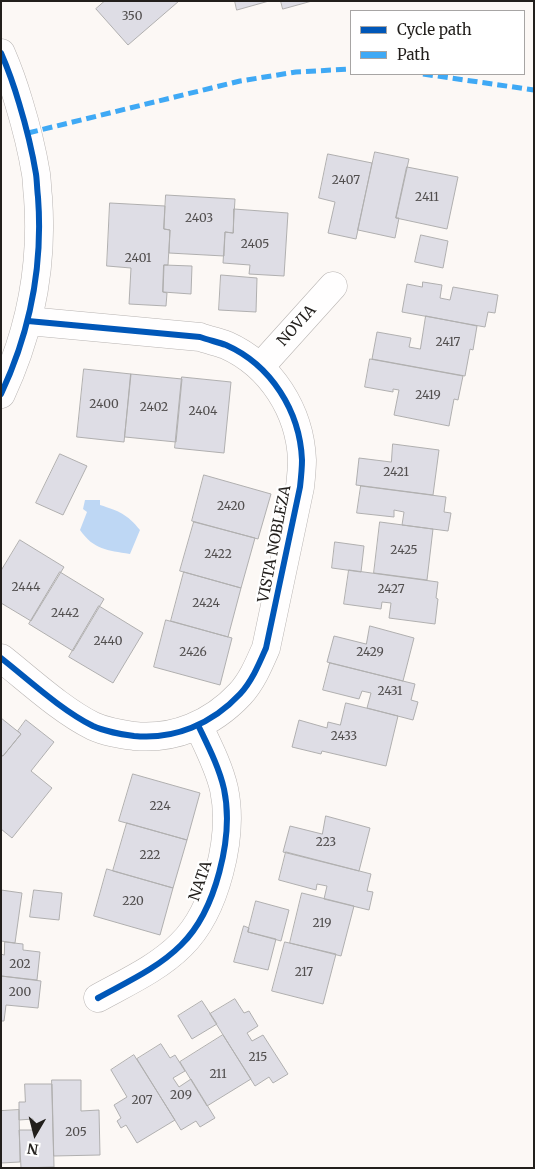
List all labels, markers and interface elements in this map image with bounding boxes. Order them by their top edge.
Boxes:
house number: 350 [122,10,142,24]
legend [350,10,525,75]
text: Cycle path [397,20,472,39]
text: Path [397,45,430,64]
house number: 2407 [332,174,360,188]
house number: 2411 [415,191,439,205]
house number: 2403 [185,212,213,226]
house number: 2405 [241,238,269,252]
house number: 2401 [125,252,151,266]
street label: NOVIA [274,302,320,350]
house number: 2417 [436,336,460,350]
house number: 2419 [415,389,441,403]
house number: 2400 [89,398,119,412]
house number: 2402 [140,401,168,415]
house number: 2404 [189,405,217,419]
house number: 2421 [383,466,409,480]
street label: VISTA NOBLEZA [255,484,295,604]
house number: 2420 [217,500,245,514]
house number: 2425 [390,544,418,558]
house number: 2422 [204,548,232,562]
house number: 2444 [12,581,40,595]
house number: 2427 [377,583,405,597]
house number: 2424 [192,597,220,611]
house number: 2442 [51,607,79,621]
house number: 2440 [93,635,123,649]
house number: 2426 [179,646,207,660]
house number: 2429 [356,646,384,660]
house number: 2431 [378,685,402,699]
house number: 2433 [331,730,357,744]
house number: 224 [149,800,171,814]
house number: 223 [316,836,336,850]
house number: 222 [140,849,160,863]
street label: NATA [186,858,216,904]
house number: 220 [122,895,144,909]
house number: 219 [313,917,331,931]
house number: 202 [9,958,31,972]
house number: 217 [295,966,313,980]
house number: 200 [9,986,31,1000]
house number: 215 [249,1051,267,1065]
house number: 211 [209,1068,227,1082]
house number: 209 [170,1089,192,1103]
house number: 207 [131,1094,153,1108]
north arrow [10,1109,60,1159]
house number: 205 [65,1126,87,1140]
text: N [26,1139,40,1159]

